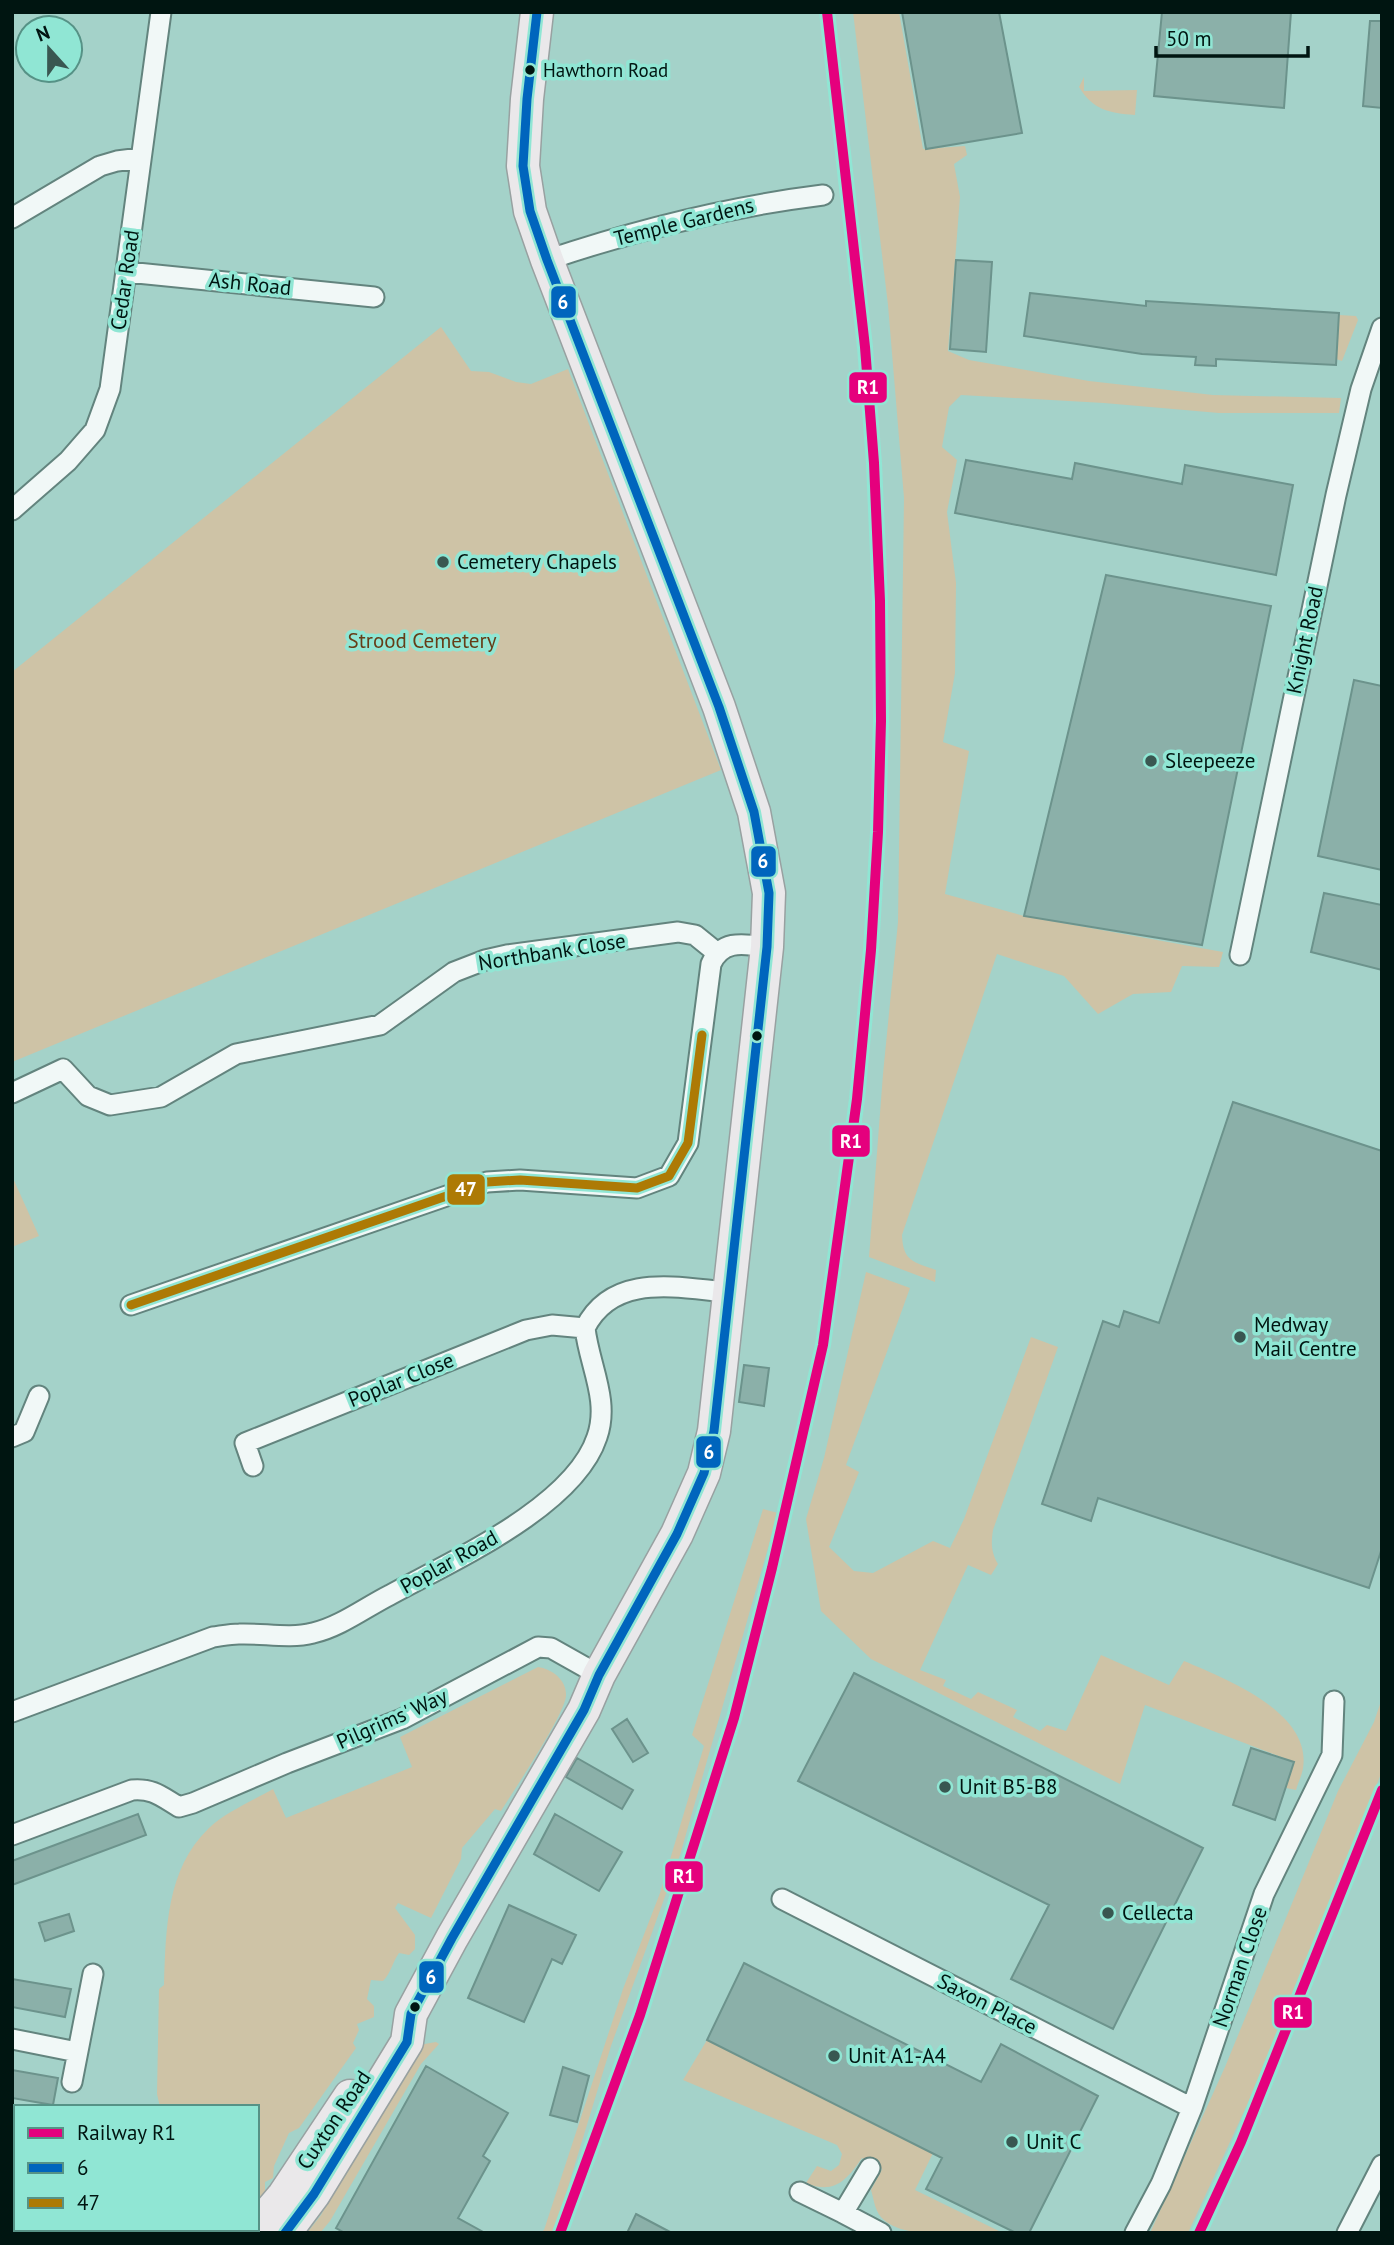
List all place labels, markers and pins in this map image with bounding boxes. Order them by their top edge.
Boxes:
place label: Hawthorn Road [543,58,668,82]
marker: Hawthorn Road [523,63,537,77]
place label: Cemetery Chapels [457,548,617,575]
marker: Cemetery Chapels [435,554,451,570]
place label: Sleepeeze [1165,747,1255,774]
marker: Sleepeeze [1143,753,1159,769]
unlabelled marker [750,1029,764,1043]
place label: Medway Mail Centre [1254,1311,1357,1362]
marker: Medway Mail Centre [1232,1329,1248,1345]
place label: Unit B5-B8 [959,1773,1058,1800]
marker: Unit B5-B8 [937,1779,953,1795]
place label: Cellecta [1122,1899,1194,1926]
marker: Cellecta [1100,1905,1116,1921]
unlabelled marker [408,2000,422,2014]
place label: Unit A1-A4 [848,2042,946,2069]
marker: Unit A1-A4 [826,2048,842,2064]
place label: Unit C [1026,2128,1082,2155]
marker: Unit C [1004,2134,1020,2150]

